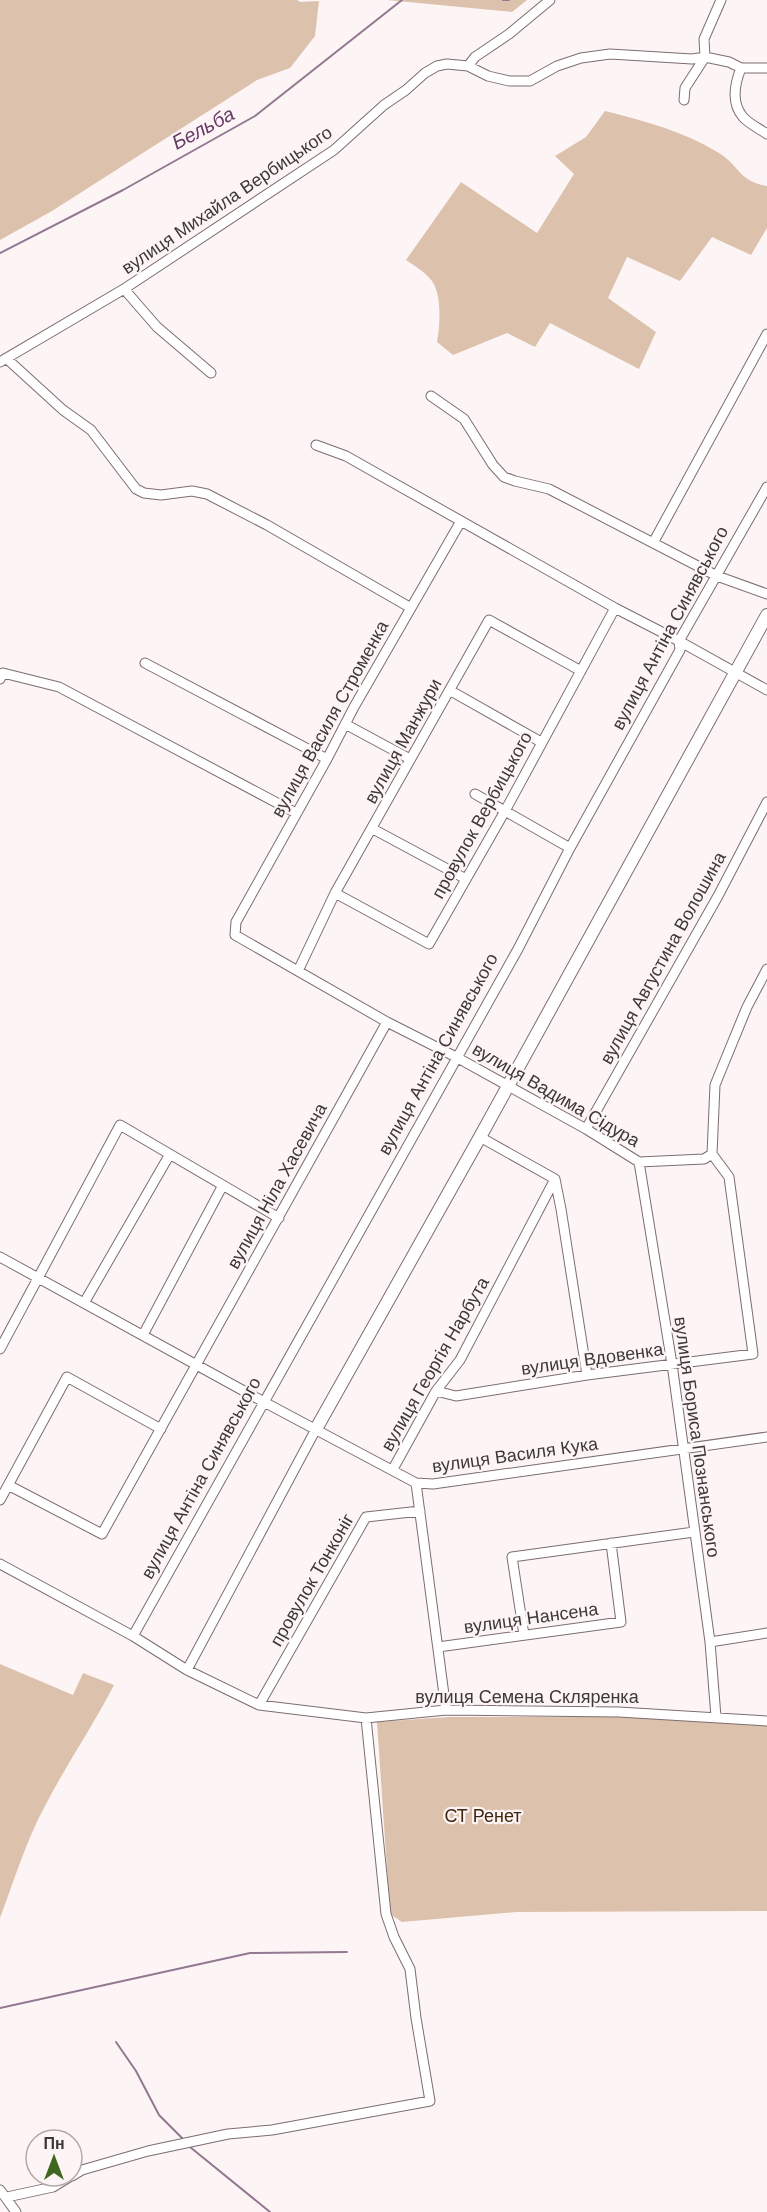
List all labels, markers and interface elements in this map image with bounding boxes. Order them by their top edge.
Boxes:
water label: Бельба [168,102,238,154]
street label: вулиця Михайла Вербицького [118,122,336,278]
street label: вулиця Антіна Синявського [608,523,732,733]
street label: вулиця Василя Строменка [268,616,393,821]
street label: вулиця Манжури [360,675,446,807]
street label: провулок Вербицького [428,728,536,902]
street label: вулиця Августина Волошина [596,848,730,1068]
street label: вулиця Антіна Синявського [374,950,502,1158]
street label: вулиця Вадима Сідура [469,1039,644,1152]
street label: вулиця Ніла Хасевича [223,1099,331,1272]
street label: вулиця Георгія Нарбута [377,1273,493,1454]
street label: вулиця Бориса Познанського [670,1315,724,1559]
street label: вулиця Вдовенка [520,1339,665,1379]
street label: вулиця Антіна Синявського [137,1374,265,1582]
street label: вулиця Василя Кука [431,1433,600,1477]
street label: провулок Тонконіг [266,1510,358,1650]
street label: вулиця Нансена [463,1599,600,1637]
street label: вулиця Семена Скляренка [415,1687,640,1707]
park label: СТ Ренет [444,1806,522,1826]
north arrow [24,2128,84,2188]
text: Пн [43,2135,65,2152]

